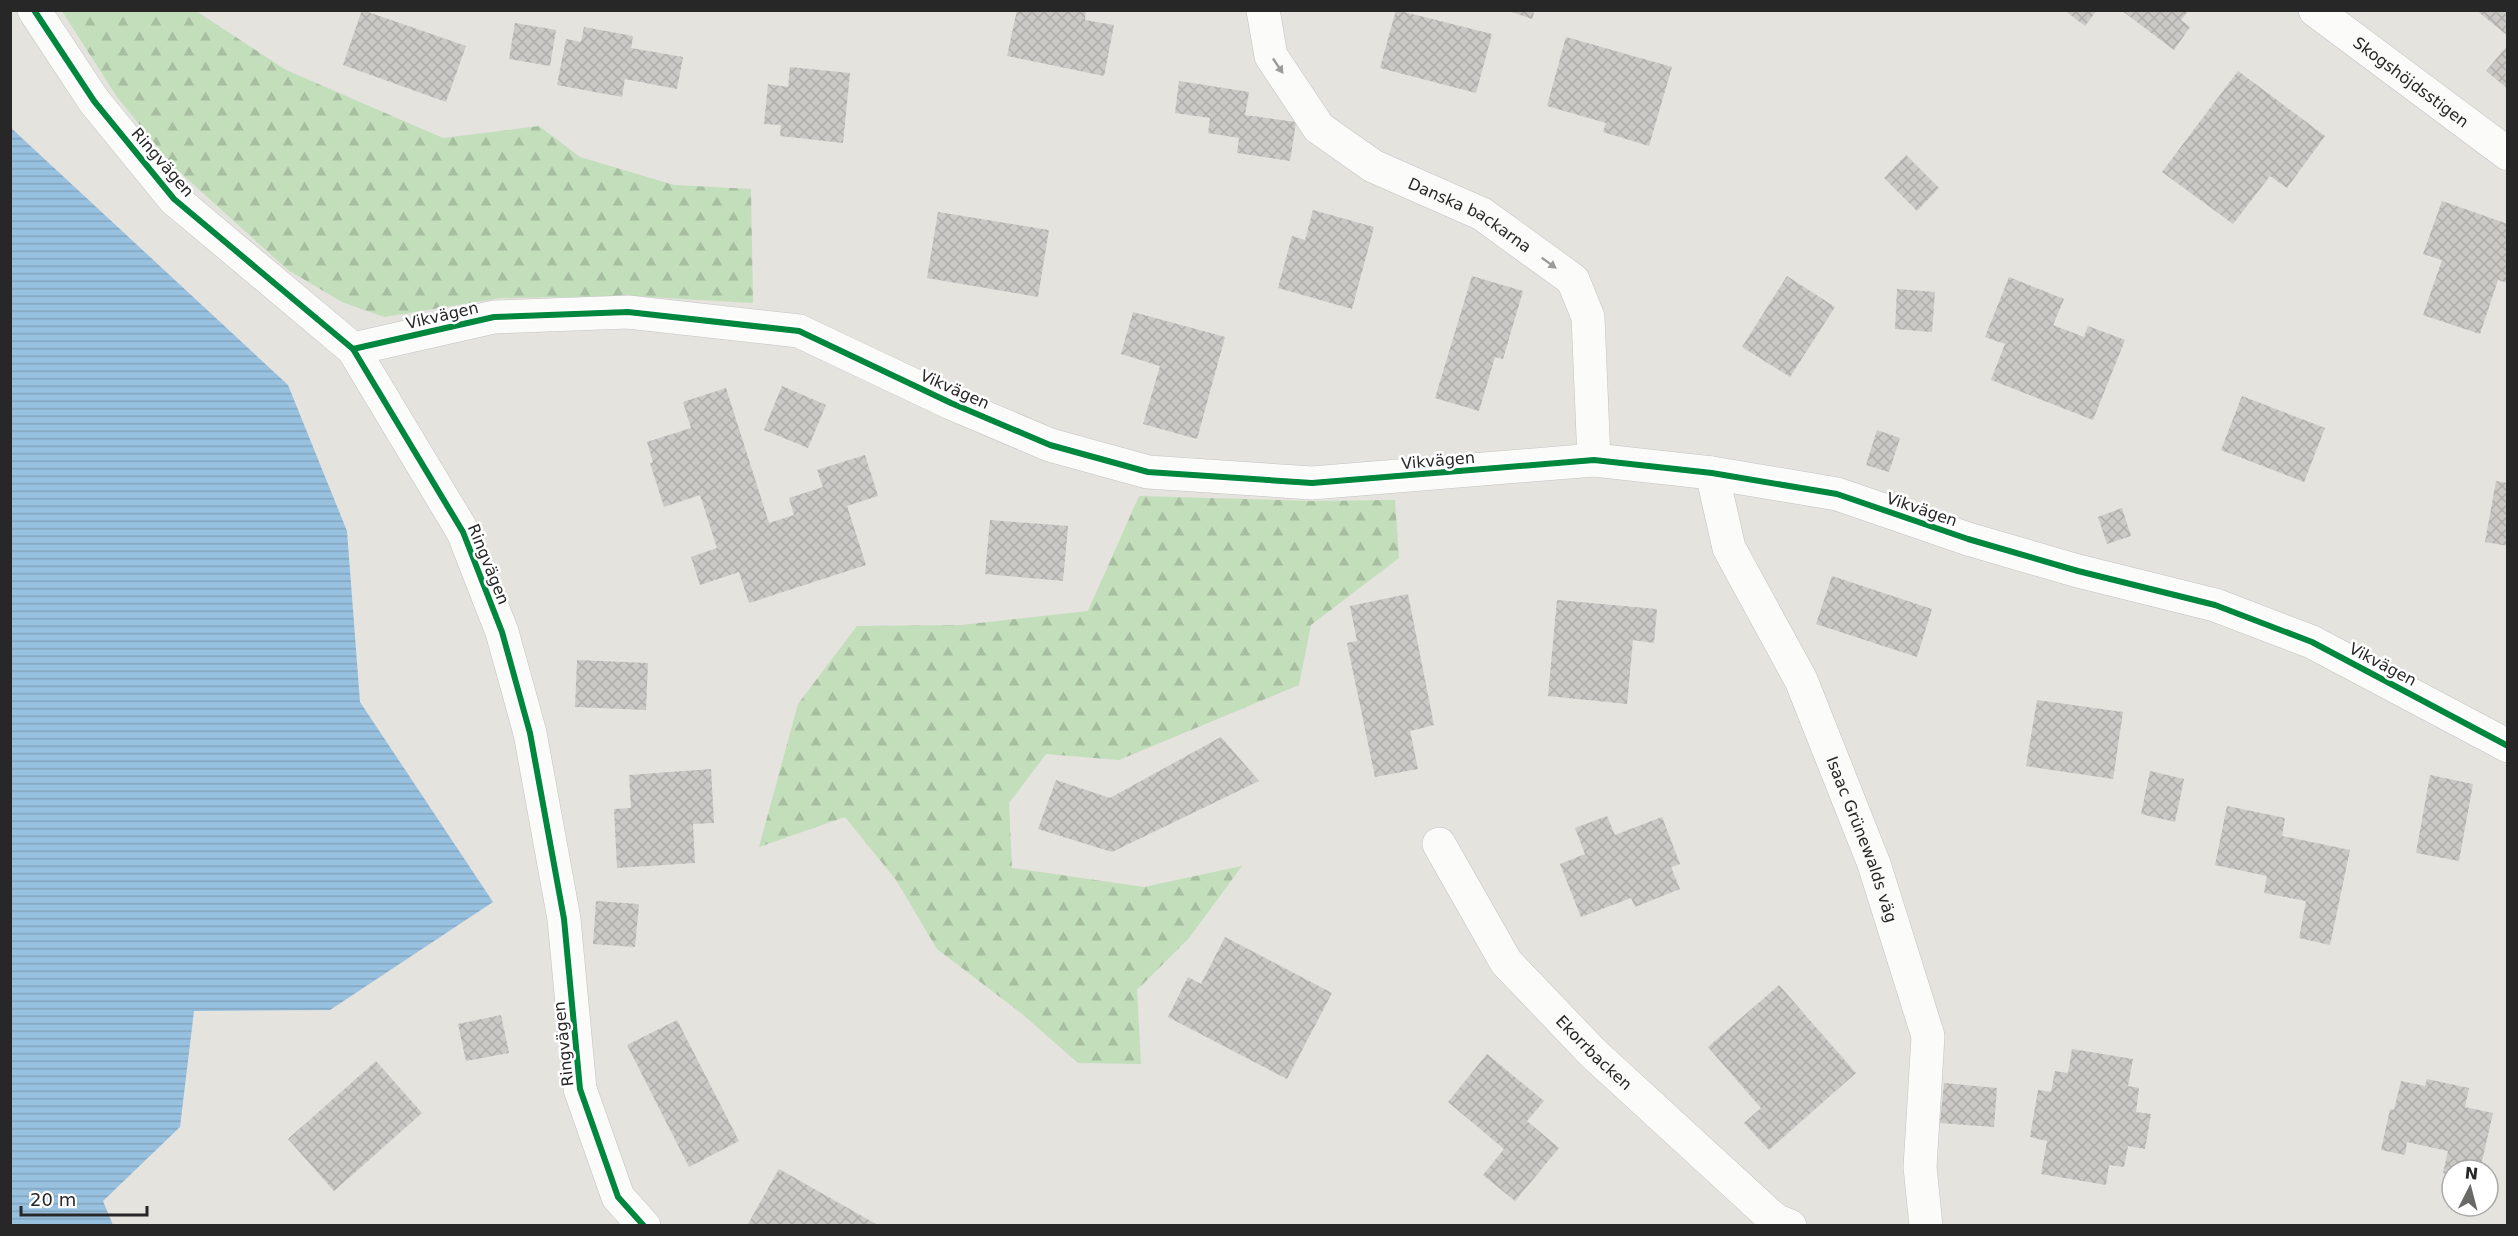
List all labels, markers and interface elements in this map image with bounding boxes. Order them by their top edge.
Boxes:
street label: Skogshöjdsstigen [2349,33,2472,131]
one-way arrow [1272,58,1283,74]
street label: Ringvägen [127,124,198,201]
street label: Danska backarna [1405,174,1535,257]
one-way arrow [1541,256,1557,268]
street label: Vikvägen [404,298,480,333]
street label: Vikvägen [917,366,992,413]
street label: Vikvägen [1400,448,1476,473]
street label: Vikvägen [1884,488,1960,530]
street label: Ringvägen [464,521,513,607]
street label: Vikvägen [2346,639,2420,690]
street label: Isaac Grünewalds väg [1822,754,1901,925]
street label: Ringvägen [550,1001,577,1087]
street label: Ekorrbacken [1552,1011,1636,1094]
north arrow [2440,1158,2500,1218]
text: N [2464,1163,2479,1184]
scale bar [21,1179,147,1217]
text: 20 m [30,1189,76,1210]

